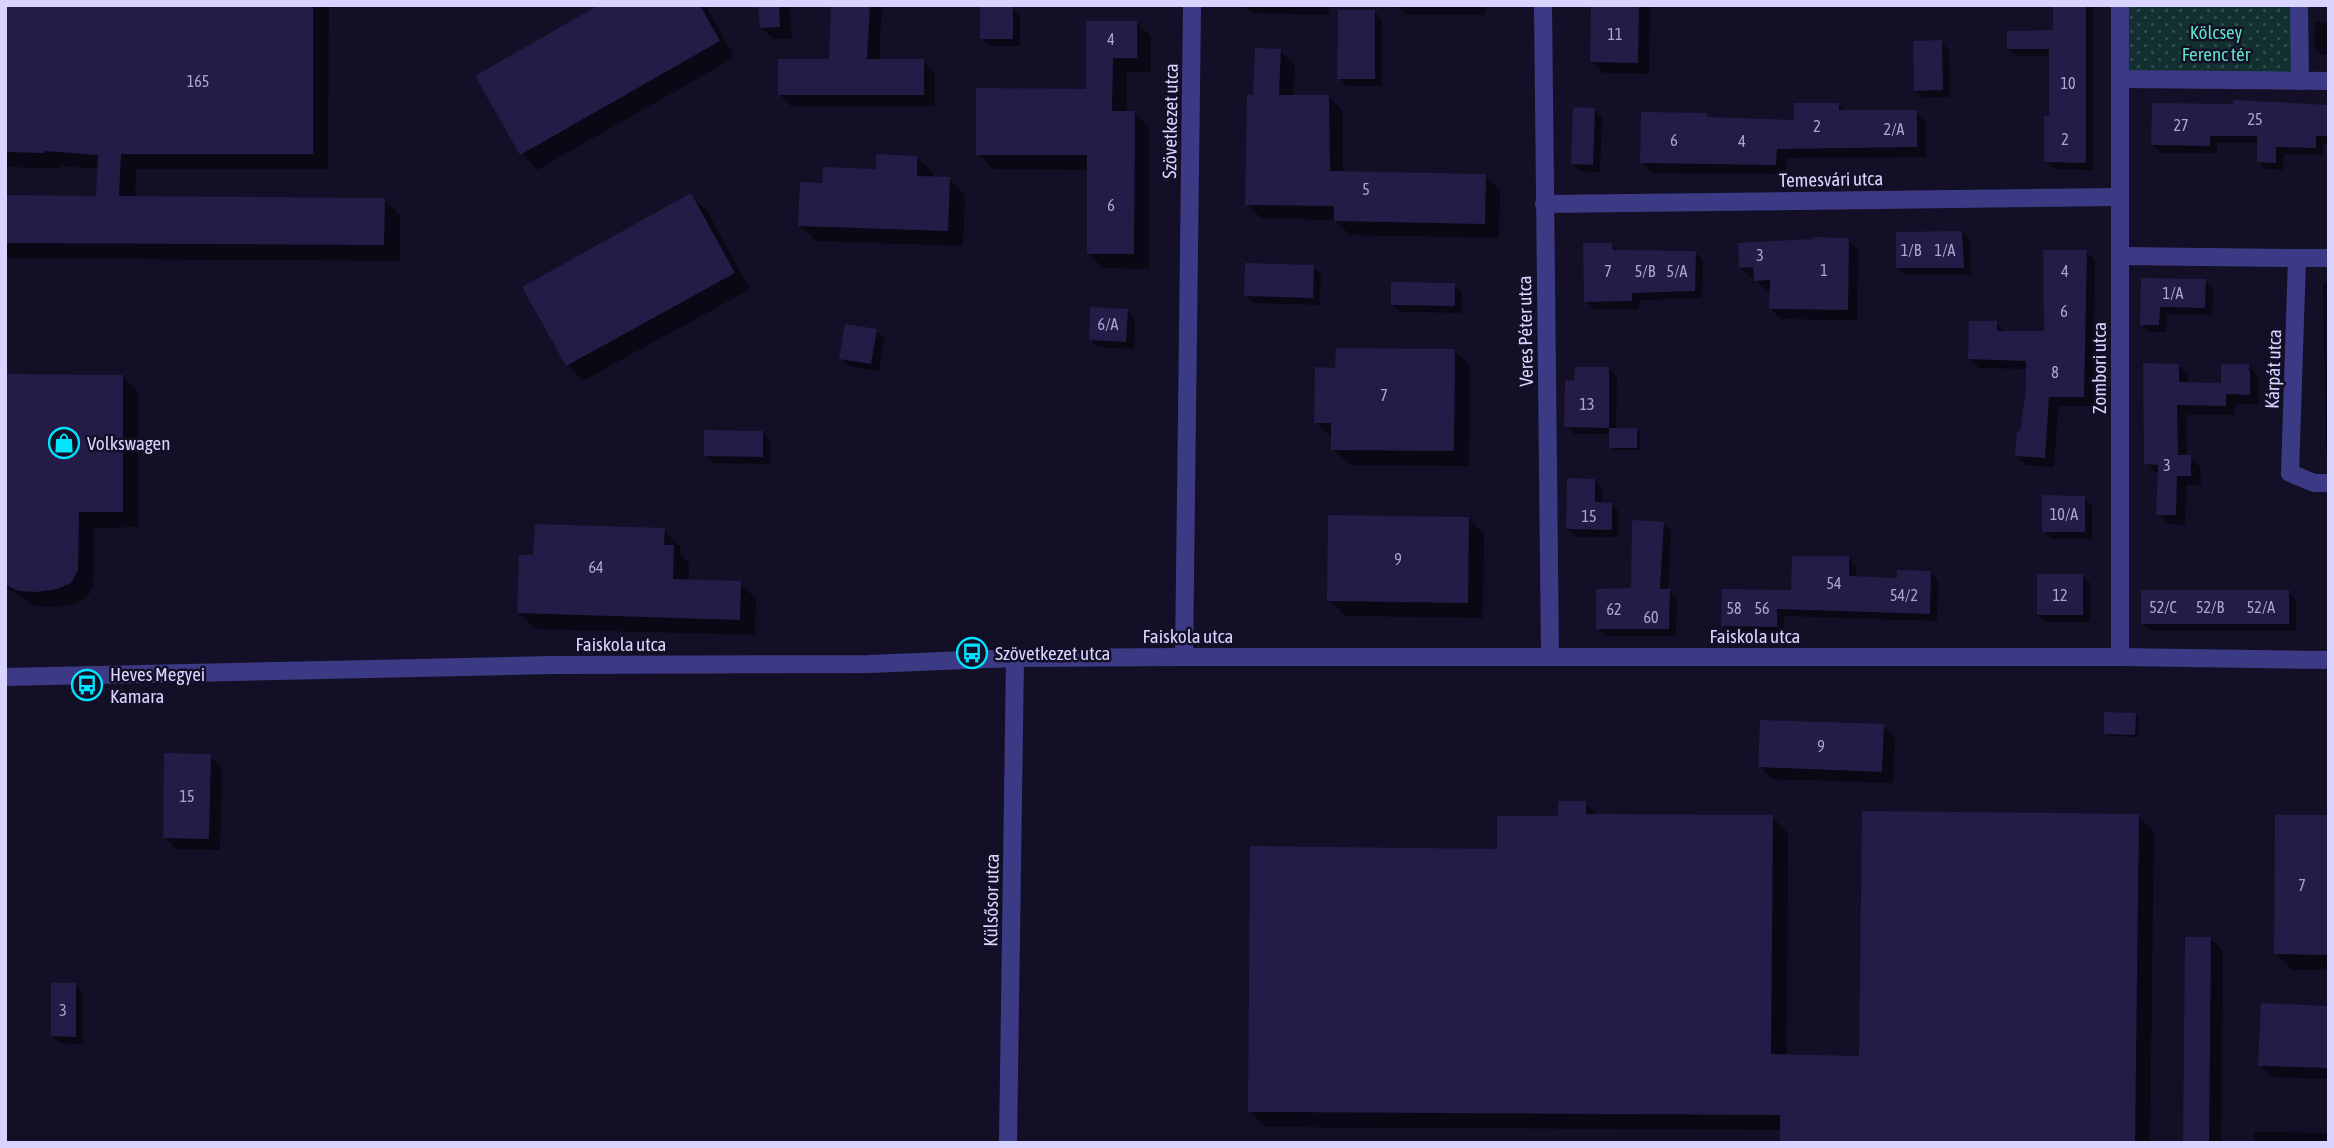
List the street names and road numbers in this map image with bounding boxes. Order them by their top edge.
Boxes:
street label: Szövetkezet utca [1158,63,1182,179]
street label: Temesvári utca [1779,167,1883,191]
street label: Veres Péter utca [1513,275,1537,387]
street label: Zombori utca [2088,322,2110,414]
street label: Kárpát utca [2261,329,2285,409]
street label: Faiskola utca [1143,625,1233,647]
street label: Faiskola utca [1710,625,1800,647]
street label: Faiskola utca [576,633,666,655]
street label: Külsősor utca [979,853,1003,947]

